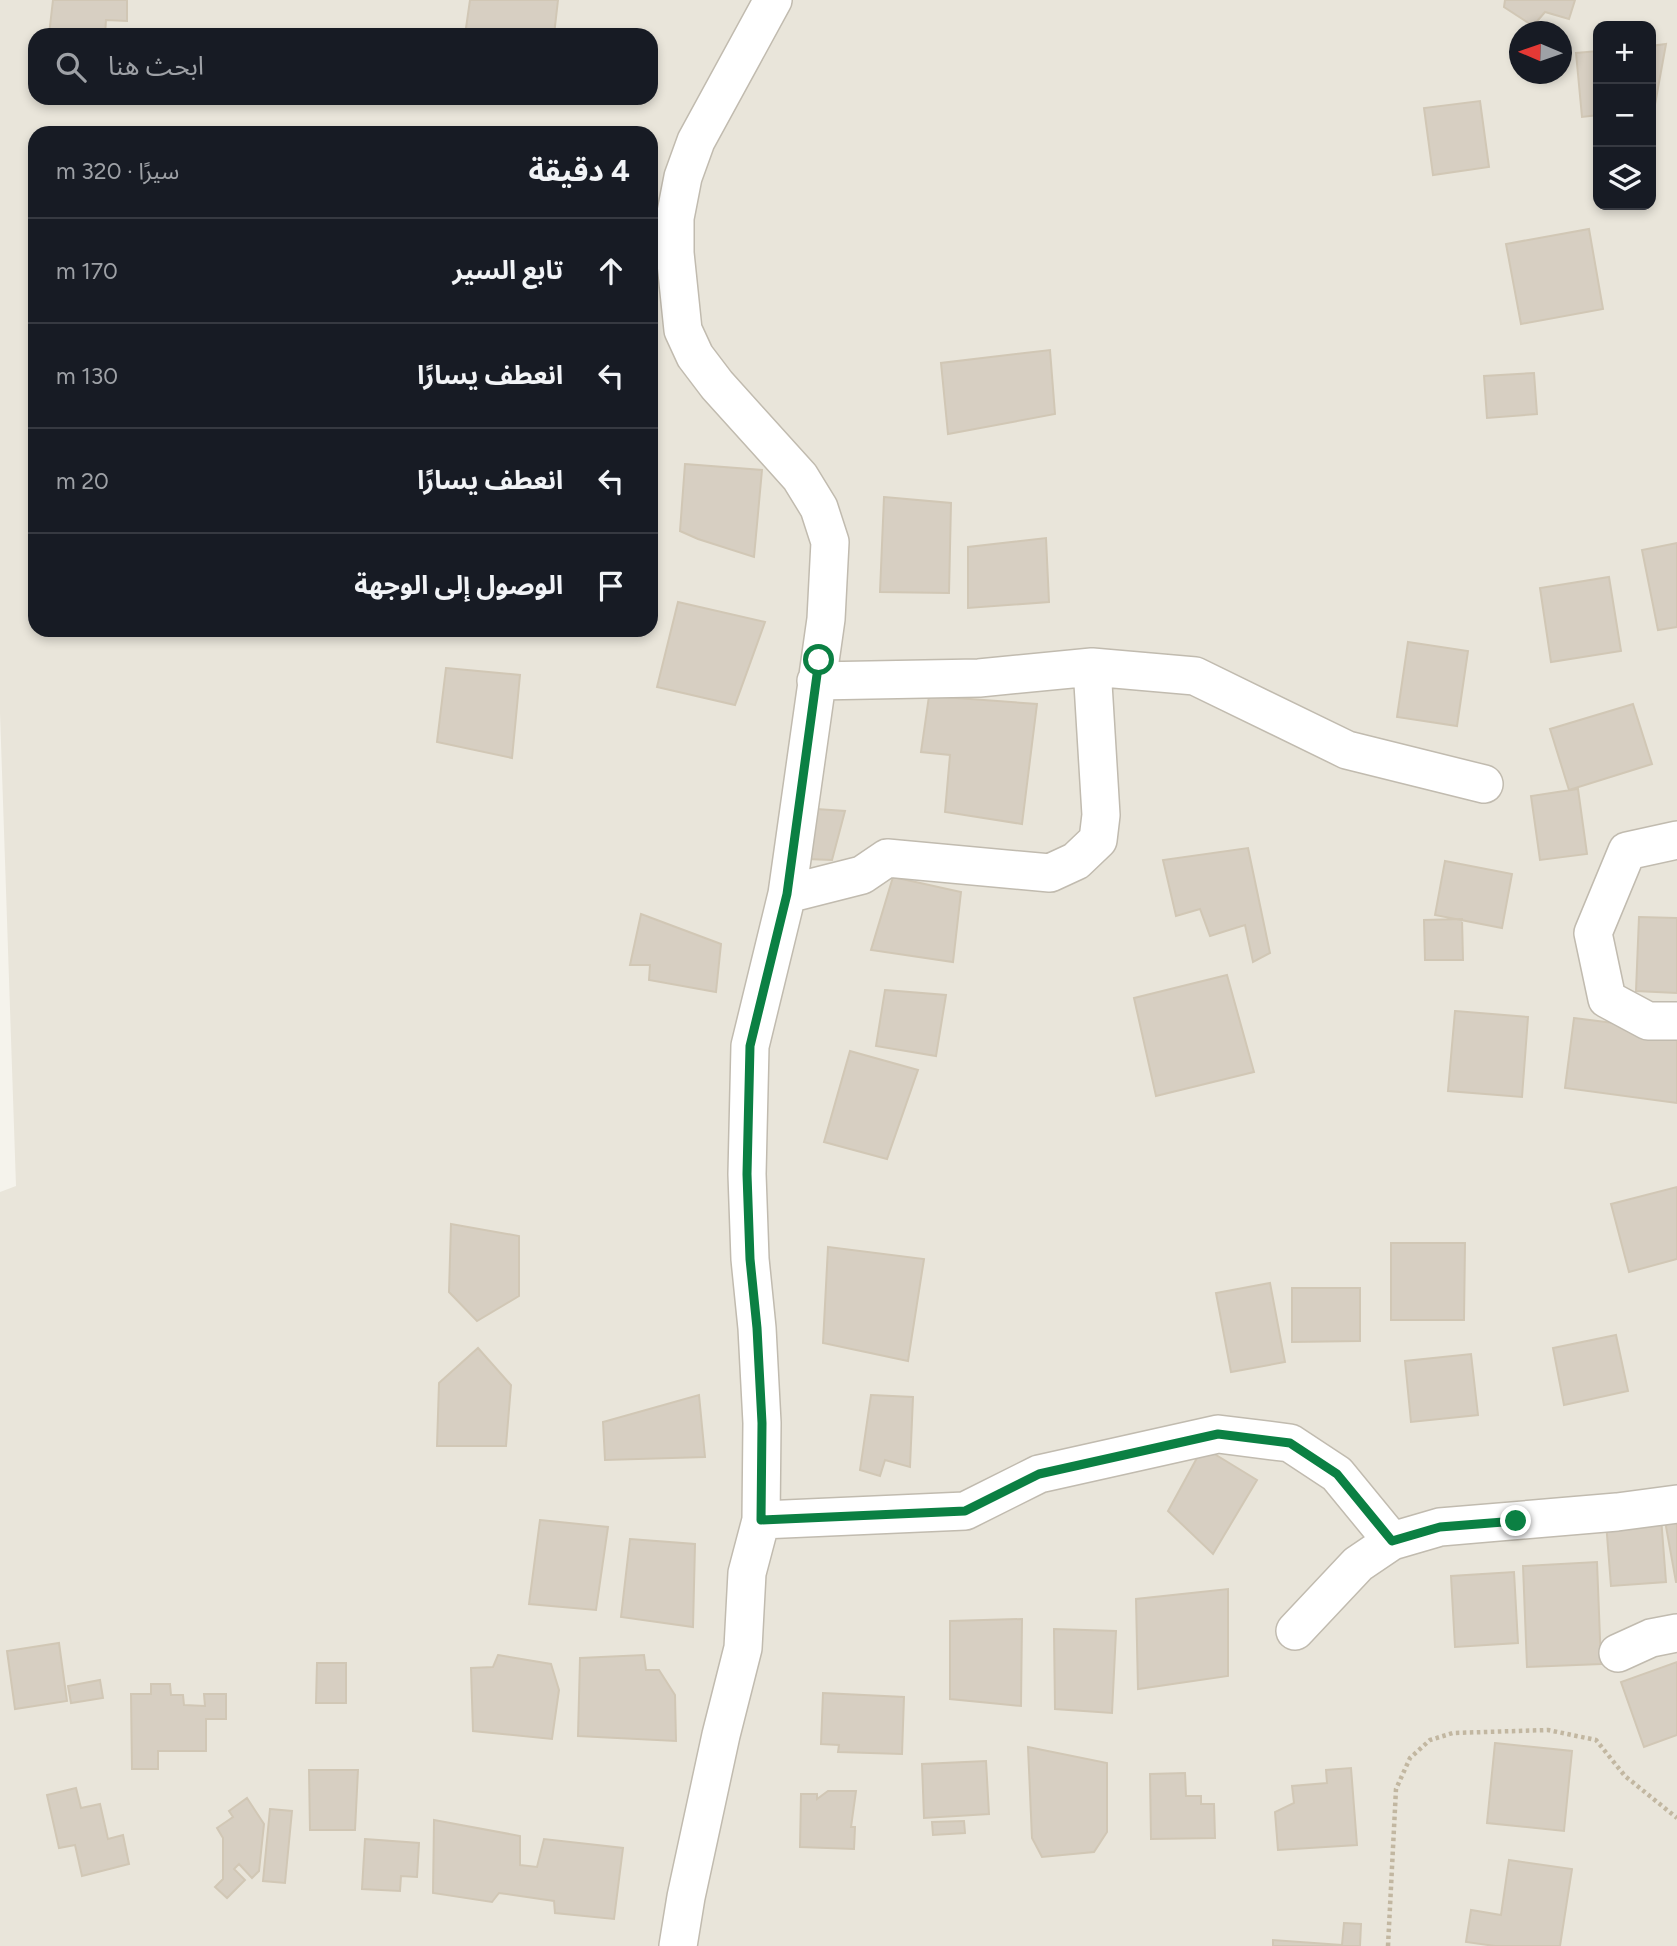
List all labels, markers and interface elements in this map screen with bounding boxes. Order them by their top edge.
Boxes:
north arrow [1509,21,1572,84]
map controls [1593,21,1656,210]
button: + [1593,21,1656,84]
search box [28,28,658,105]
icon: search [52,48,90,86]
text: ابحث هنا [108,50,204,82]
button: − [1593,84,1656,147]
button: layers [1593,147,1656,210]
text: 4 دقيقة [528,152,630,189]
text: سيرًا · 320 m [56,157,179,185]
icon: ahead [592,252,630,290]
text: تابع السير [452,254,563,286]
text: 170 m [56,257,118,285]
icon: left [592,357,630,395]
text: انعطف يسارًا [417,359,563,391]
text: 130 m [56,362,118,390]
icon: left [592,462,630,500]
text: انعطف يسارًا [417,464,563,496]
text: 20 m [56,467,109,495]
icon: arrive [592,567,630,605]
text: الوصول إلى الوجهة [354,569,563,601]
route start [803,644,834,675]
route end [1500,1505,1531,1536]

